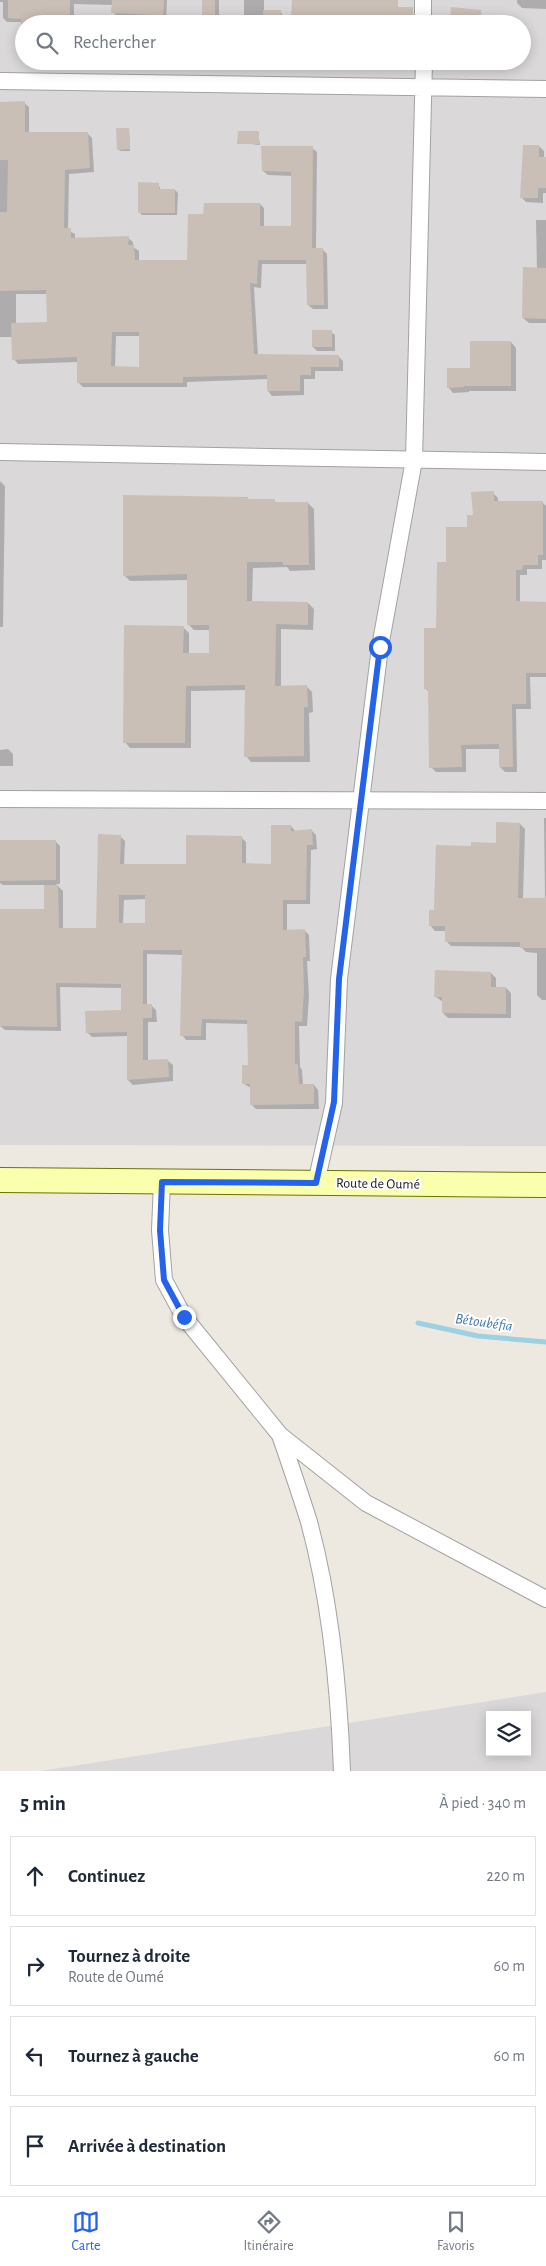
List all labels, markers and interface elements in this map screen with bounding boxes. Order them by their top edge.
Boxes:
search box [15,15,531,70]
icon: search [33,29,61,57]
text: Rechercher [73,33,156,52]
route start [369,636,392,659]
street label: Route de Oumé [336,1176,420,1192]
route end [173,1306,196,1329]
water label: Bétoubéfia [454,1311,513,1334]
map controls [486,1711,531,1756]
button: layers [486,1711,531,1756]
text: 5 min [20,1793,66,1814]
text: À pied · 340 m [439,1795,526,1811]
icon: ahead [21,1862,49,1890]
text: Continuez [68,1867,145,1886]
text: 220 m [487,1868,525,1884]
text: Tournez à droite [68,1947,190,1966]
icon: right [21,1952,49,1980]
text: 60 m [494,1958,525,1974]
text: Route de Oumé [68,1969,164,1985]
icon: left [21,2042,49,2070]
text: Tournez à gauche [68,2047,199,2066]
text: 60 m [494,2048,525,2064]
icon: arrive [21,2132,49,2160]
text: Arrivée à destination [68,2137,226,2156]
tab: Carte [72,2208,100,2255]
tab: Itinéraire [243,2208,294,2255]
tab: Favoris [437,2208,474,2255]

